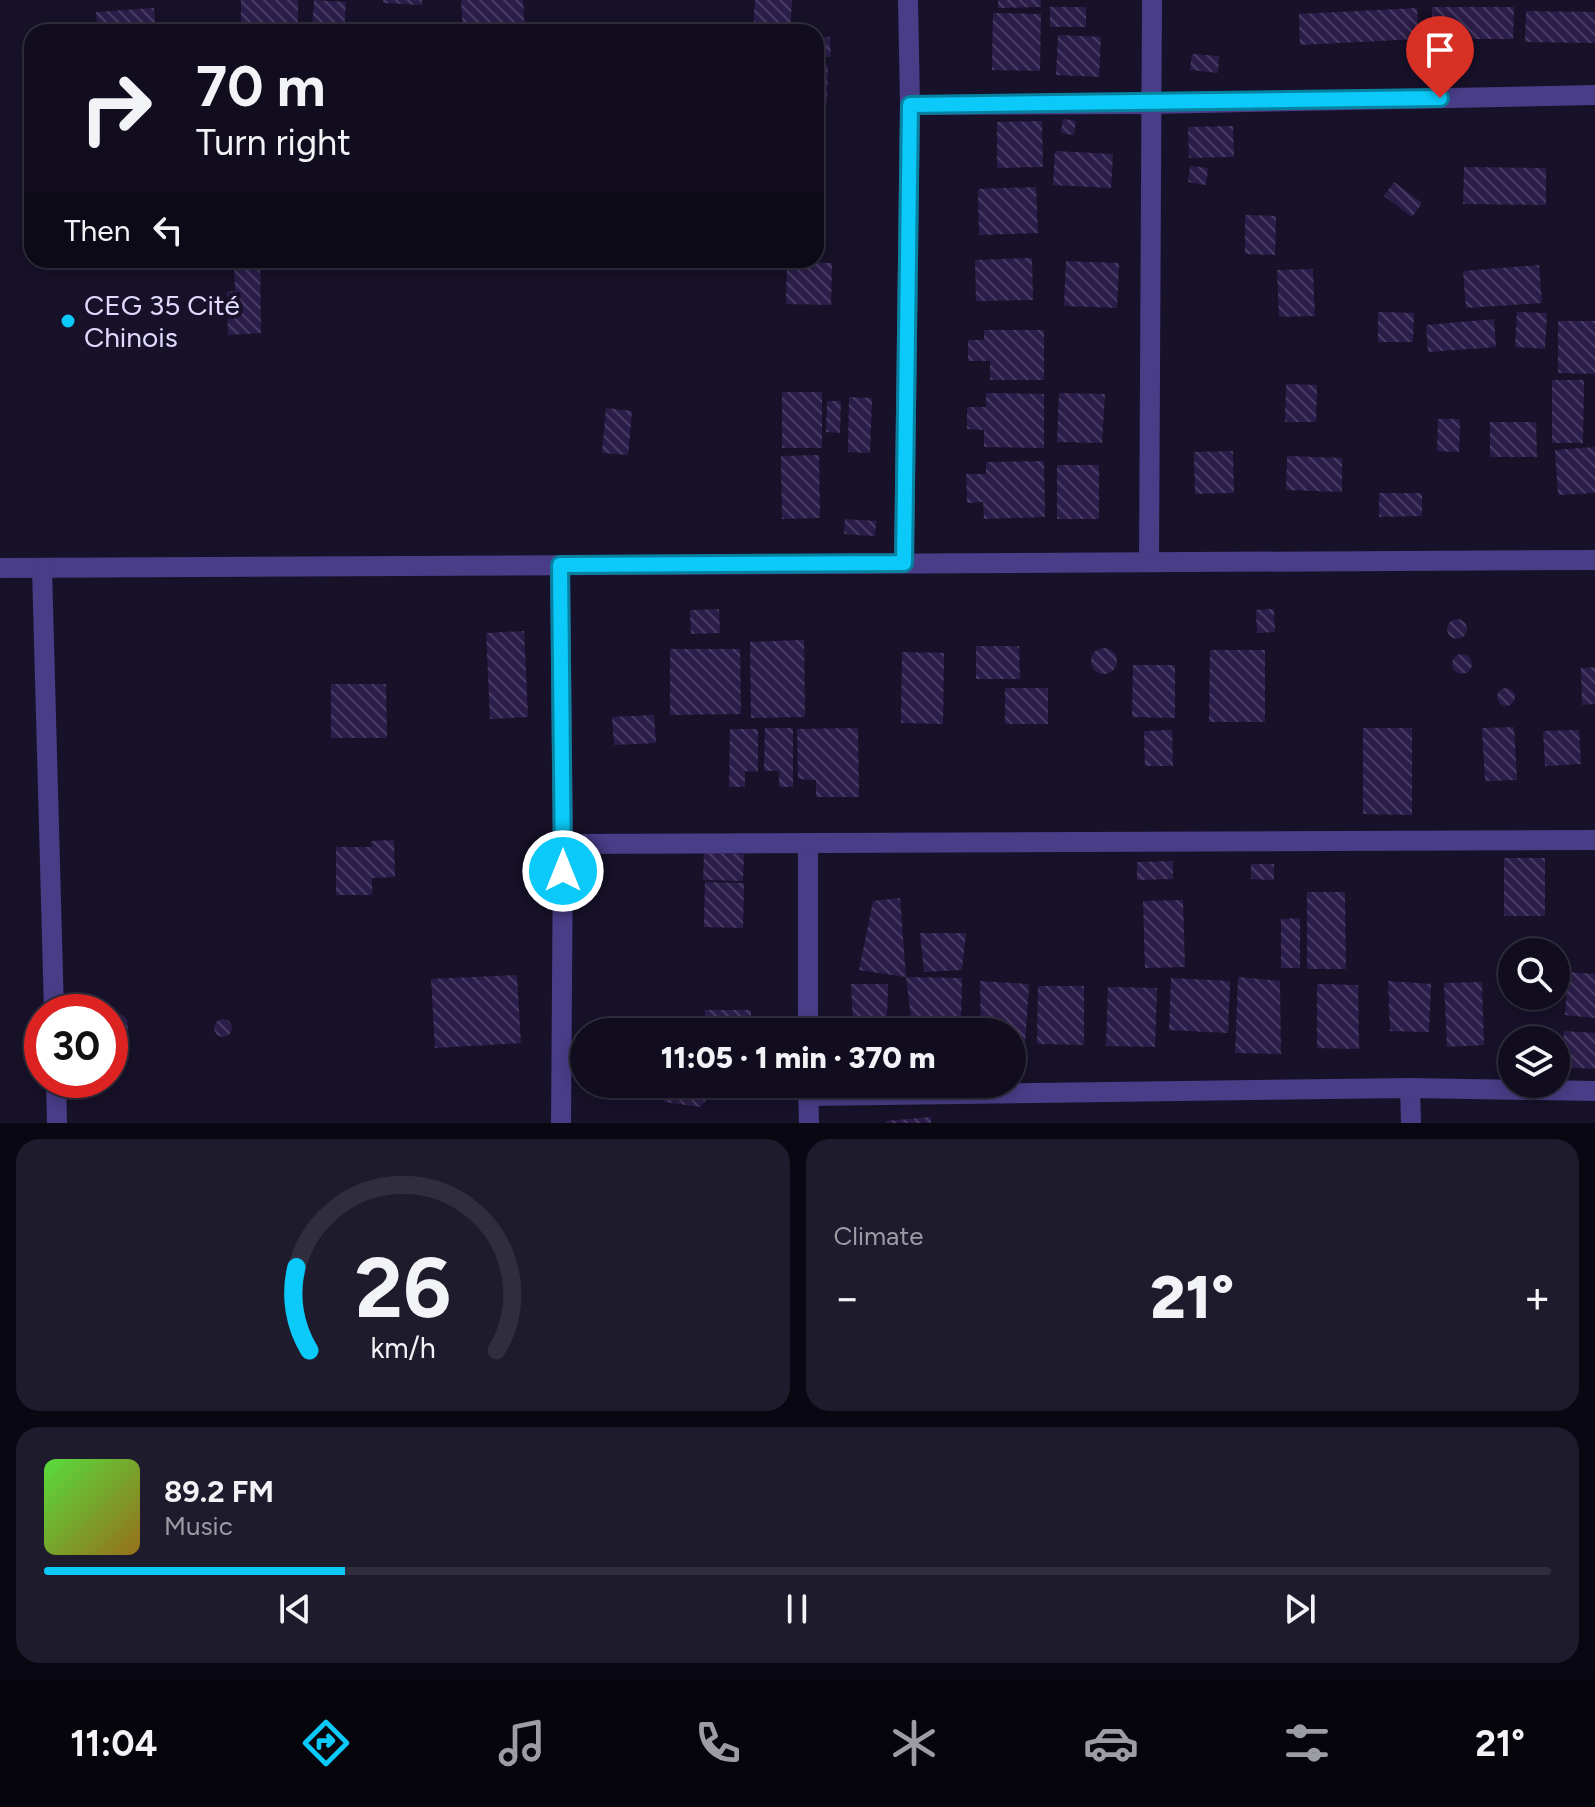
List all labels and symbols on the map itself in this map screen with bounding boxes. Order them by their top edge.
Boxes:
pin [1406,16,1474,98]
place label: CEG 35 Cité Chinois [84,288,240,354]
marker: CEG 35 Cité Chinois [59,312,77,330]
position arrow [521,829,605,913]
speed limit sign: 30 [24,994,128,1098]

